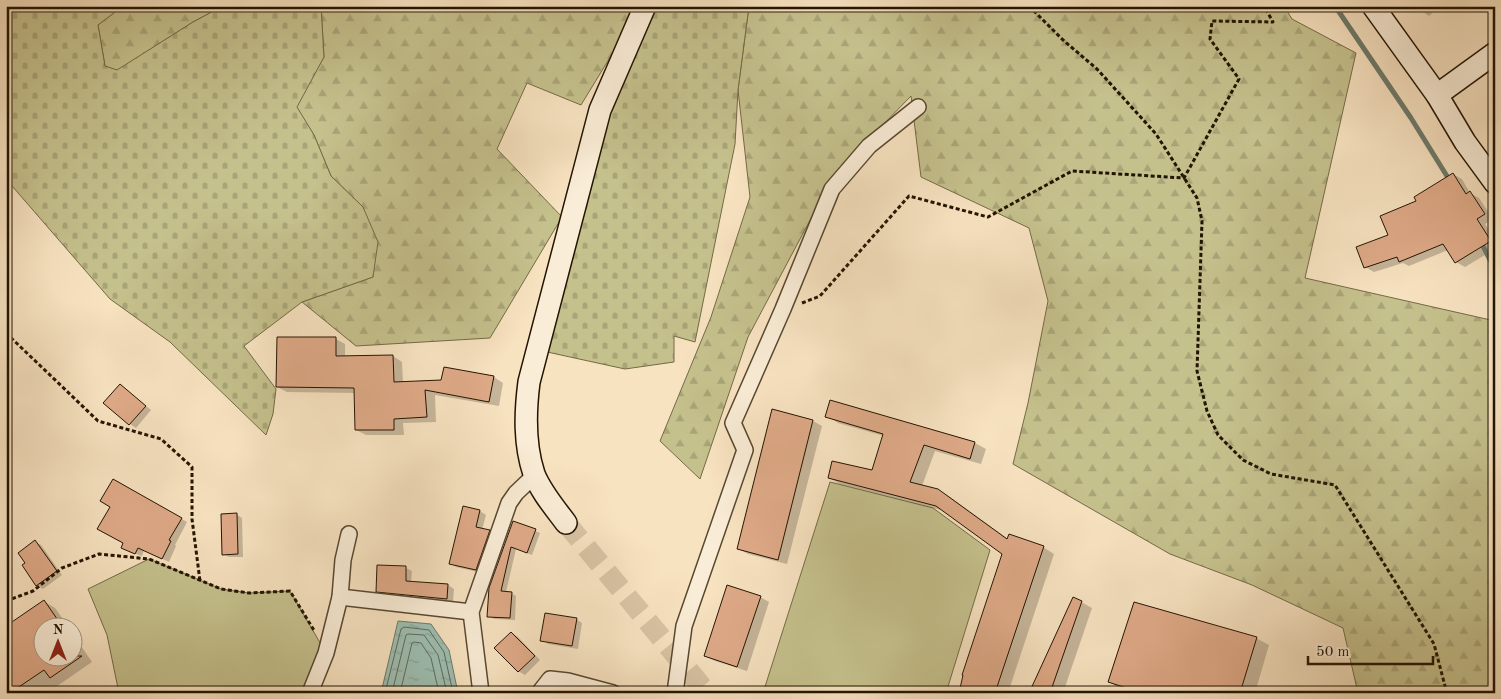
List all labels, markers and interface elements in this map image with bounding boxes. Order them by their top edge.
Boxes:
north arrow [32,616,82,666]
text: N [53,623,64,637]
scale bar [1308,634,1434,666]
text: 50 m [1316,645,1350,660]

